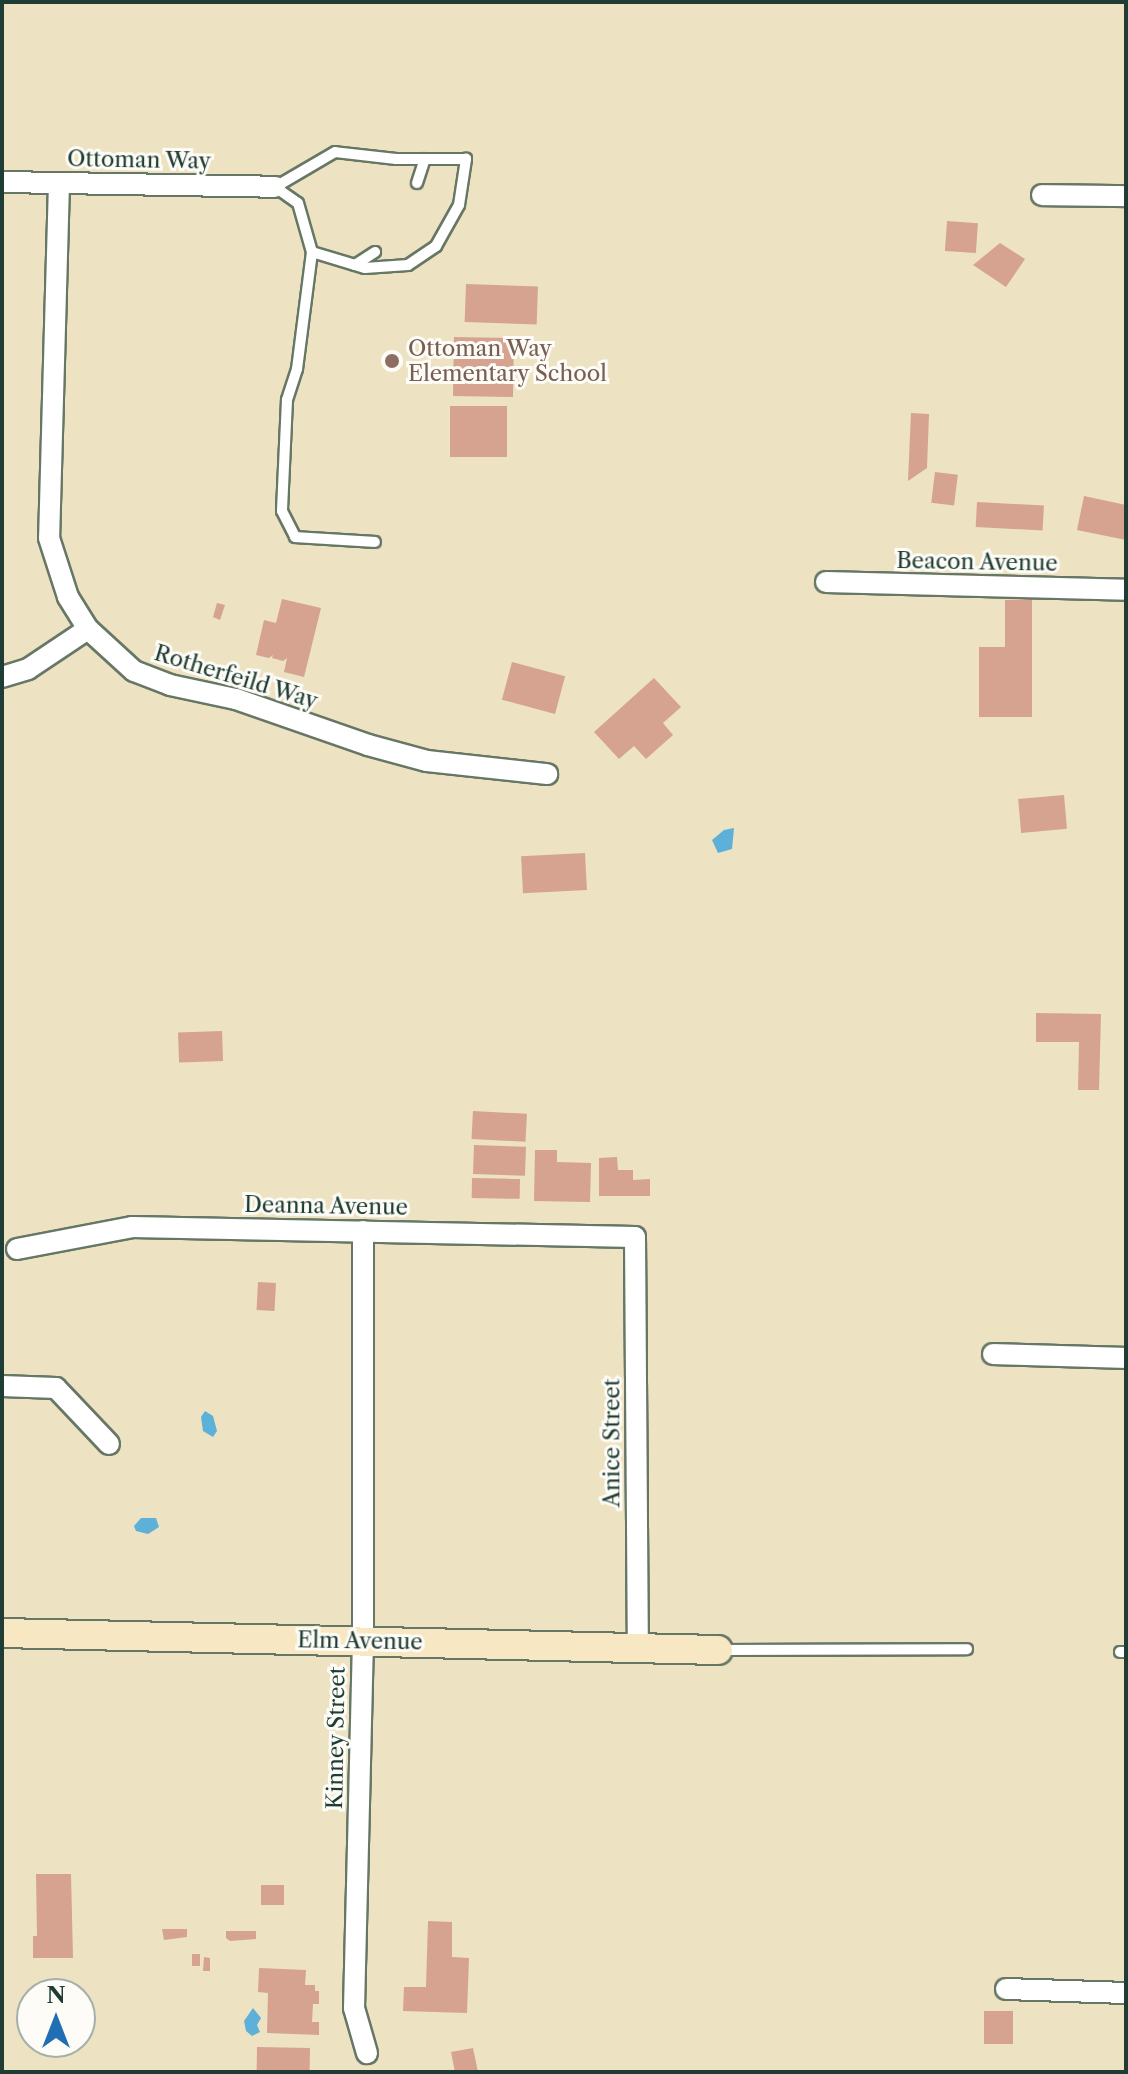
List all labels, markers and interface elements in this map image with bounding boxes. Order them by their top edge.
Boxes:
street label: Ottoman Way [67,146,211,174]
place label: Ottoman Way Elementary School [408,335,607,386]
marker: Ottoman Way Elementary School [383,352,401,370]
street label: Beacon Avenue [896,547,1058,577]
street label: Rotherfeild Way [151,639,321,715]
street label: Deanna Avenue [243,1191,409,1221]
street label: Anice Street [599,1379,625,1507]
street label: Elm Avenue [297,1627,423,1655]
street label: Kinney Street [322,1666,350,1810]
north arrow [16,1978,96,2058]
text: N [46,1982,66,2009]

